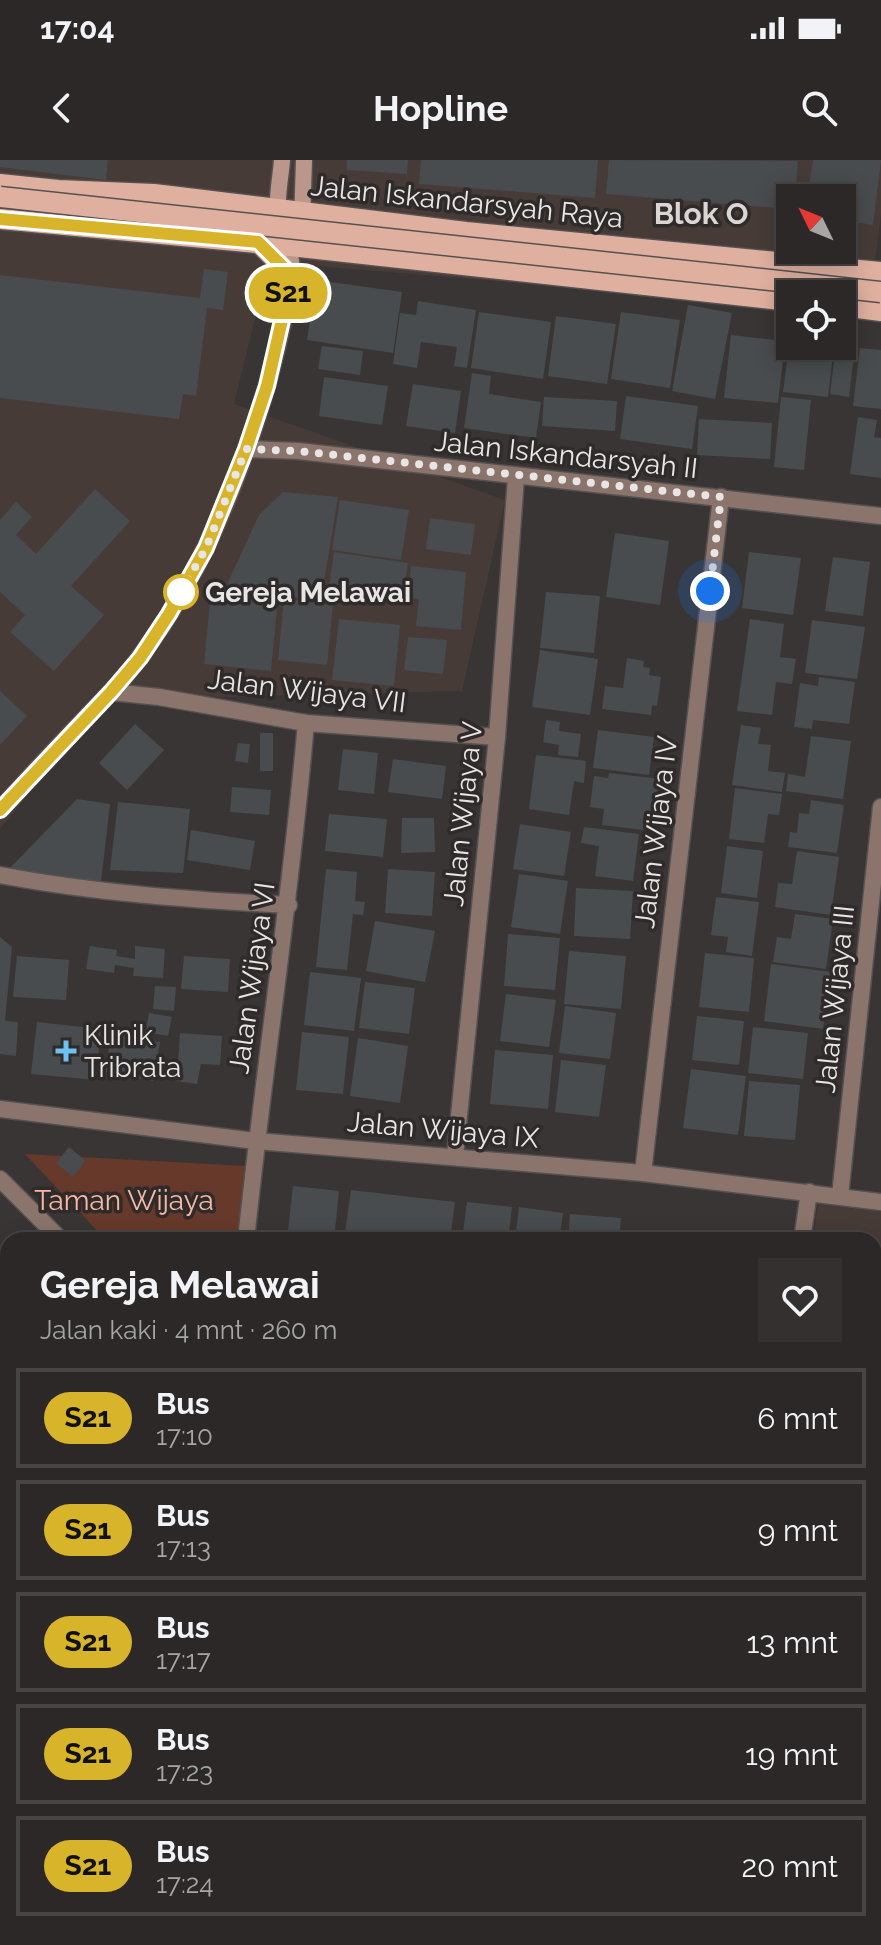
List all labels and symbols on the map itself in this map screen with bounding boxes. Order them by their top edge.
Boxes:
street label: Jalan Iskandarsyah Raya [309,169,625,235]
north arrow [776,184,856,264]
district label: Blok O [654,196,748,231]
line badge: S21 [242,267,334,319]
street label: Jalan Iskandarsyah II [433,425,699,485]
your location [690,571,730,611]
marker: Gereja Melawai [164,575,198,609]
place label: Gereja Melawai [205,576,411,609]
street label: Jalan Wijaya VII [206,662,408,720]
street label: Jalan Wijaya V [437,720,489,908]
street label: Jalan Wijaya IV [628,734,684,930]
street label: Jalan Wijaya VI [222,880,282,1076]
street label: Jalan Wijaya III [809,904,861,1094]
place label: Klinik Tribrata [84,1019,181,1084]
marker: Klinik Tribrata [55,1040,77,1062]
street label: Jalan Wijaya IX [346,1105,540,1155]
park label: Taman Wijaya [34,1184,214,1217]

